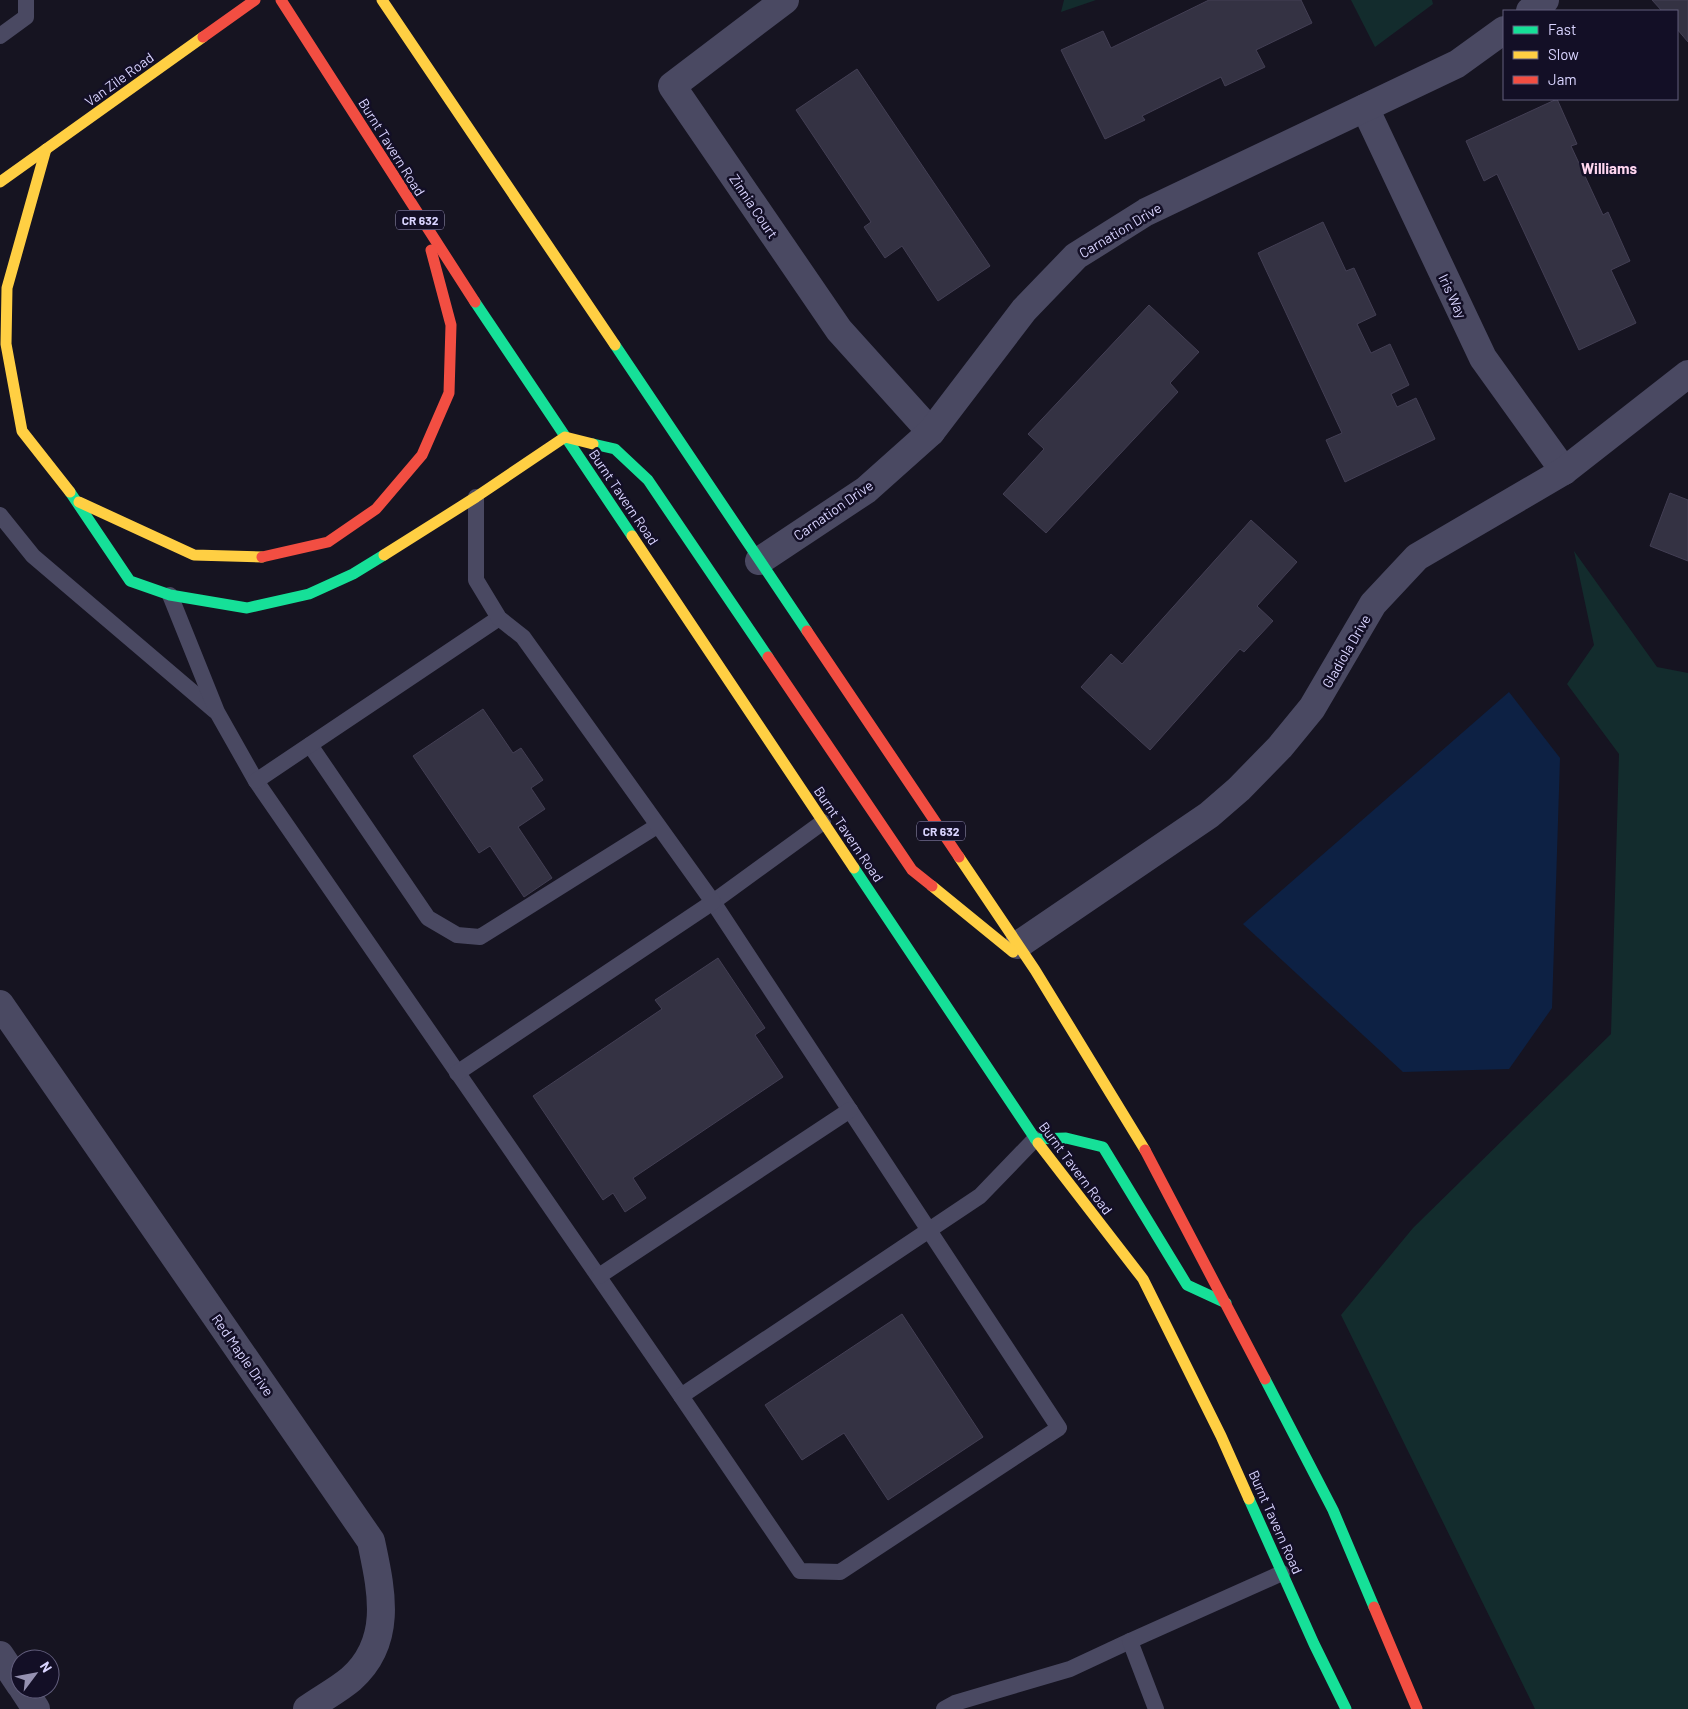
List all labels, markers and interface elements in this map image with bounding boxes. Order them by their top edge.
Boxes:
legend [1503,10,1678,100]
text: Fast [1548,20,1576,38]
text: Slow [1548,45,1579,63]
street label: Van Zile Road [81,48,157,110]
text: Jam [1548,70,1577,88]
street label: Burnt Tavern Road [355,95,429,199]
district label: Williams [1581,159,1638,177]
street label: Zinnia Court [726,171,782,241]
street label: Carnation Drive [1076,199,1164,261]
road number: CR 632 [396,210,444,230]
street label: Iris Way [1435,271,1471,321]
street label: Burnt Tavern Road [586,446,662,548]
street label: Carnation Drive [790,476,876,544]
street label: Gladiola Drive [1318,611,1374,691]
street label: Burnt Tavern Road [811,783,887,885]
road number: CR 632 [917,821,965,840]
street label: Burnt Tavern Road [1036,1118,1116,1218]
street label: Red Maple Drive [209,1311,277,1399]
street label: Burnt Tavern Road [1246,1468,1306,1576]
north arrow [10,1649,60,1699]
text: N [37,1658,56,1675]

